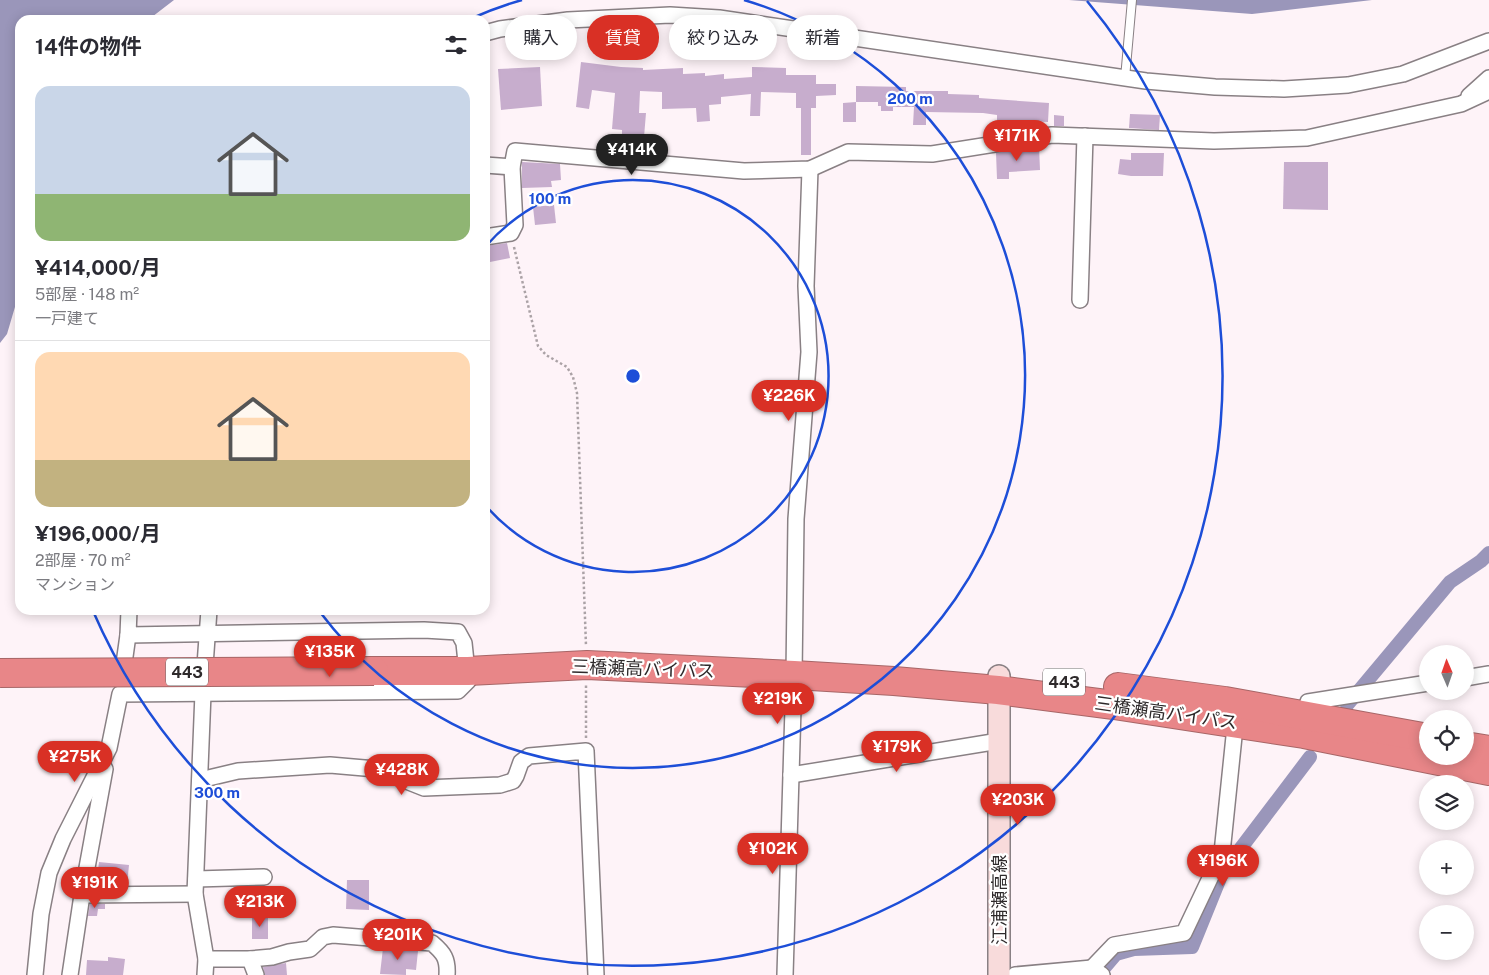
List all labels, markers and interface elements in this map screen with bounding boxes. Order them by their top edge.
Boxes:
chip: 購入 [505,15,577,60]
chip: 賃貸 [587,15,659,60]
chip: 絞り込み [669,15,777,60]
chip: 新着 [787,15,859,60]
icon: filters [442,31,470,59]
text: 14件の物件 [35,34,142,59]
text: 200 m [887,90,933,107]
icon: home [208,119,298,209]
pin: ¥171K [982,120,1052,162]
text: ¥171K [994,126,1040,145]
pin: ¥414K [597,134,667,176]
text: ¥414K [607,140,657,159]
text: 100 m [529,190,571,207]
text: ¥414,000/月 [35,255,161,280]
text: 5部屋 · 148 m² [35,285,139,304]
text: 一戸建て [35,309,99,328]
centre of rings [624,367,642,385]
pin: ¥226K [754,380,824,422]
icon: home [208,384,298,474]
text: ¥226K [763,386,815,405]
text: ¥196,000/月 [35,521,161,546]
text: 2部屋 · 70 m² [35,551,131,570]
text: マンション [35,575,115,594]
pin: ¥135K [295,636,365,678]
text: ¥135K [305,642,355,661]
north arrow [1419,645,1474,700]
map controls [1419,645,1474,960]
street label: 三橋瀬高バイパス [571,656,715,682]
road number: 443 [166,659,208,686]
road number: 443 [1043,669,1085,696]
pin: ¥219K [743,682,813,725]
text: ¥219K [753,689,803,708]
street label: 三橋瀬高バイパス [1093,692,1239,733]
button: locate [1419,710,1474,765]
pin: ¥179K [862,730,932,773]
text: ¥179K [872,737,922,756]
pin: ¥275K [40,740,110,783]
text: ¥275K [49,747,102,766]
pin: ¥428K [367,754,437,796]
text: ¥428K [375,760,429,779]
button: layers [1419,775,1474,830]
text: 300 m [194,784,240,801]
pin: ¥203K [983,784,1053,826]
text: ¥203K [991,790,1045,809]
pin: ¥102K [738,832,808,875]
text: ¥102K [748,839,798,858]
button: + [1419,840,1474,895]
pin: ¥196K [1188,844,1258,887]
text: ¥196K [1198,851,1248,870]
street label: 江浦瀬高線 [989,855,1010,945]
pin: ¥191K [60,866,130,909]
text: ¥191K [72,873,118,892]
pin: ¥213K [225,886,295,928]
text: ¥213K [235,892,285,911]
button: − [1419,905,1474,960]
pin: ¥201K [363,918,433,961]
text: ¥201K [373,925,423,944]

